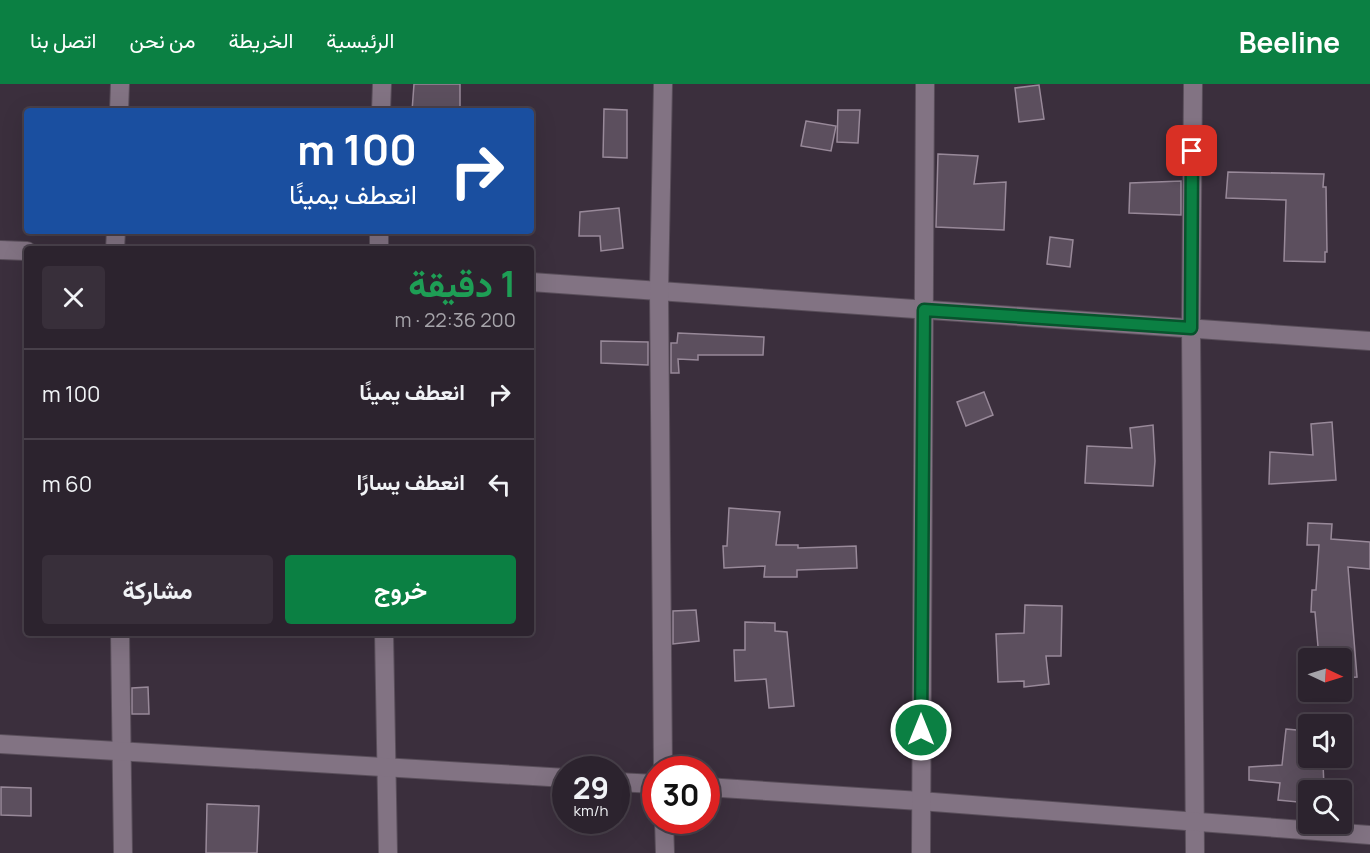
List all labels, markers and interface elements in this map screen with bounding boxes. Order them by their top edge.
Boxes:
text: Beeline [1239,23,1340,61]
text: اتصل بنا [30,26,96,54]
text: من نحن [129,26,195,54]
text: الخريطة [228,26,293,54]
text: الرئيسية [326,26,394,54]
text: 100 m [297,120,417,178]
pin [1166,125,1217,176]
icon: right [438,132,516,210]
icon: arrive [1175,134,1208,167]
text: انعطف يمينًا [289,175,417,212]
text: 1 دقيقة [408,259,516,308]
button: close [42,266,105,329]
text: 200 m · 22:36 [394,306,516,333]
text: انعطف يمينًا [359,377,465,407]
icon: right [483,378,516,411]
text: 100 m [42,379,100,409]
text: انعطف يسارًا [356,467,465,497]
icon: left [483,468,516,501]
text: 60 m [42,469,92,499]
button: مشاركة [42,555,273,624]
button: خروج [285,555,516,624]
north arrow [1298,648,1352,702]
map controls [1298,648,1352,834]
position arrow [889,698,953,762]
button: sound [1298,714,1352,768]
speed limit sign: 30 [642,756,720,834]
text: 29 [573,767,609,808]
button: search [1298,780,1352,834]
text: km/h [574,800,608,821]

